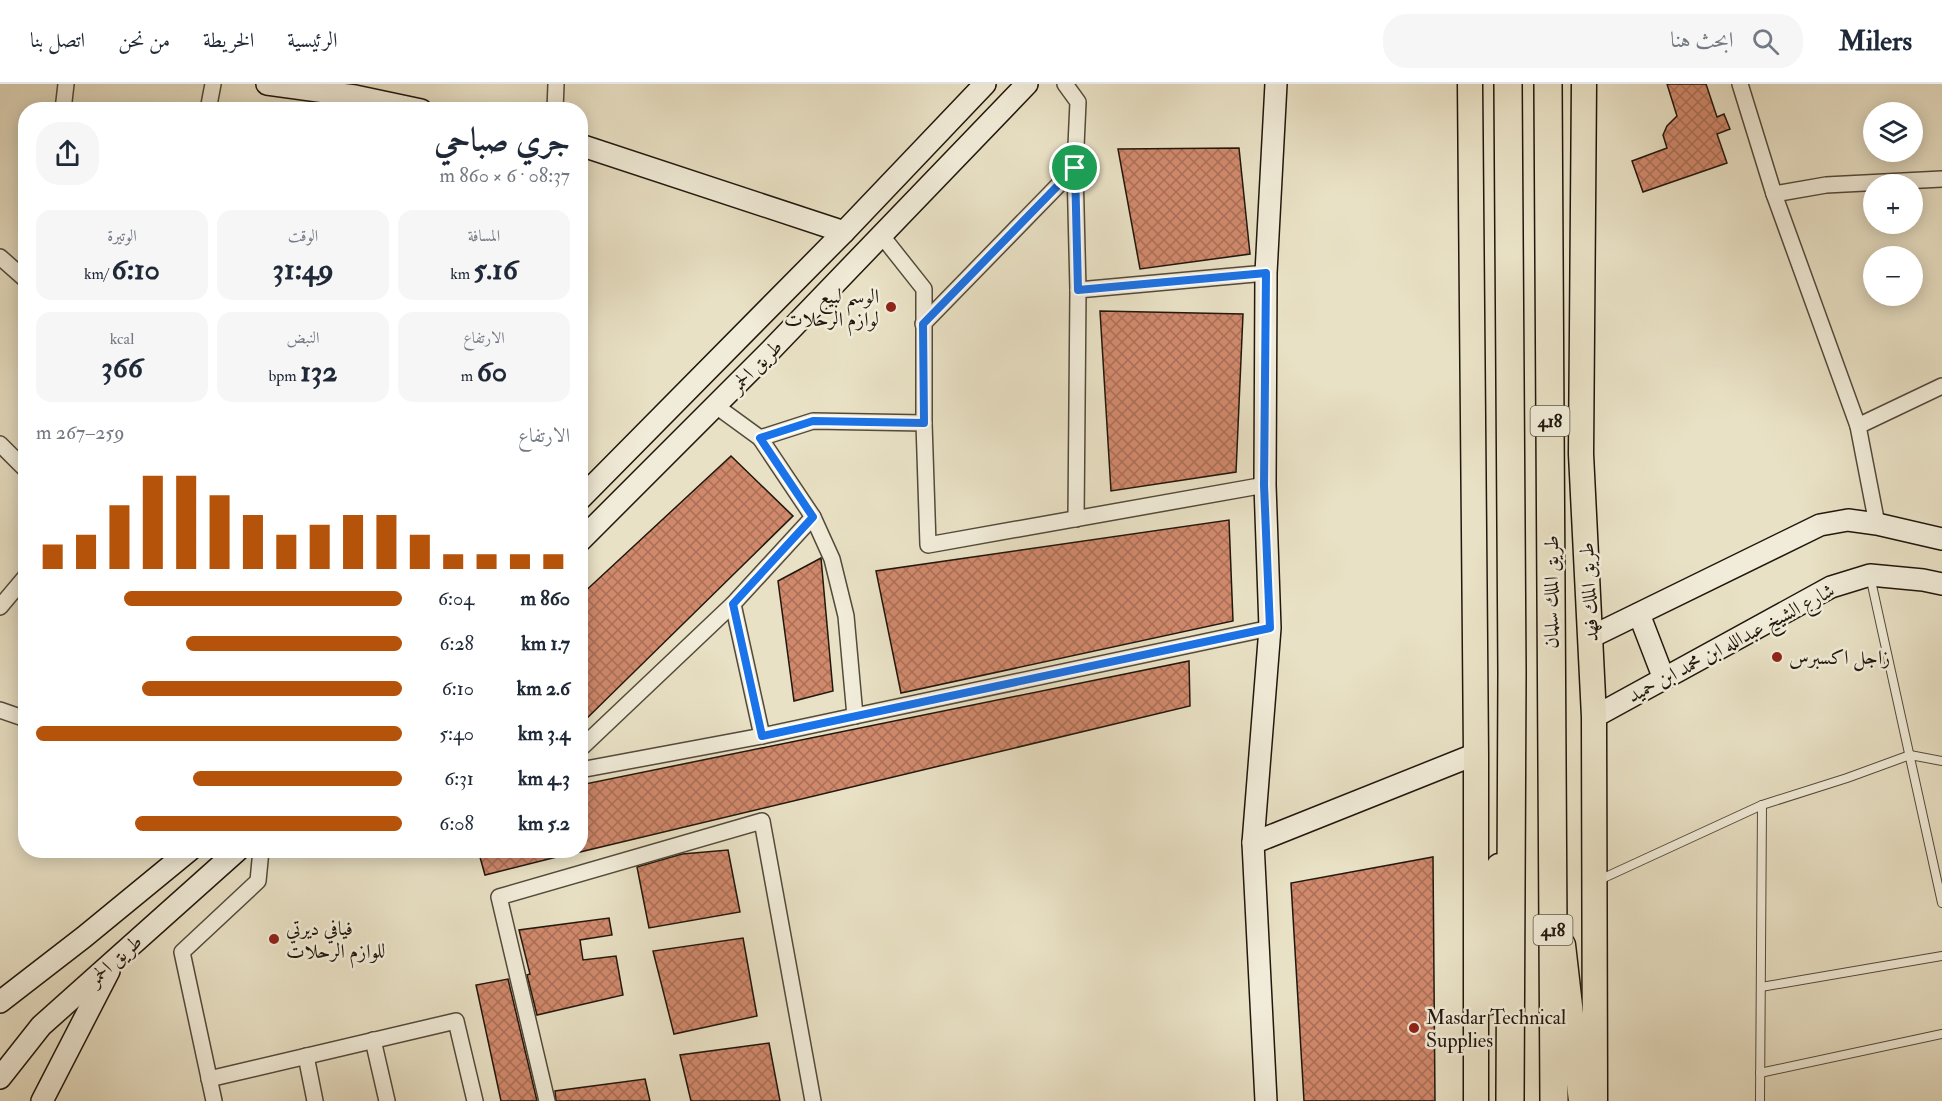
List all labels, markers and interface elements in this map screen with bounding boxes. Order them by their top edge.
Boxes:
search box [1383,14,1803,68]
text: Milers [1839,24,1912,59]
icon: search [1749,25,1782,58]
text: ابحث هنا [1670,26,1734,54]
text: اتصل بنا [30,27,85,54]
text: من نحن [118,27,170,54]
text: الخريطة [203,27,254,54]
text: الرئيسية [287,27,338,54]
map controls [1863,102,1923,306]
button: layers [1863,102,1923,162]
text: جري صباحي [434,120,570,161]
button: share [36,122,99,185]
pin [1049,142,1100,193]
icon: arrive [1058,151,1091,184]
text: 08:37 · 6 × 860 m [439,163,570,188]
button: + [1863,174,1923,234]
text: الوتيرة [107,226,137,246]
text: الوقت [288,226,318,246]
text: المسافة [468,226,500,246]
button: − [1863,246,1923,306]
text: 6:10 [112,251,160,288]
text: 31:49 [272,251,334,288]
text: 5.16 [474,251,518,288]
text: /km [84,264,112,284]
text: km [450,264,474,284]
place label: الوسم لبيع لوازم الرحلات [784,284,879,337]
marker: الوسم لبيع لوازم الرحلات [884,300,898,314]
text: النبض [287,328,319,348]
text: الارتفاع [463,328,505,348]
text: kcal [110,329,134,349]
street label: طريق الحمر [723,334,788,399]
text: 366 [101,349,143,386]
text: 132 [300,353,338,390]
text: 60 [477,353,507,390]
text: bpm [268,366,300,386]
text: m [461,366,477,386]
road number: 418 [1530,406,1570,436]
text: 259–267 m [36,420,124,445]
text: الارتفاع [518,423,570,448]
street label: طريق الملك سلمان [1539,535,1564,649]
street label: طريق الملك فهد [1574,542,1604,642]
street label: شارع الشيخ عبدالله ابن محمد ابن حميد [1623,578,1841,713]
text: 6:04 [438,586,474,611]
text: 860 m [521,586,570,611]
text: 6:28 [439,631,474,656]
text: 1.7 km [521,631,570,656]
place label: زاجل اكسبرس [1789,645,1890,672]
marker: زاجل اكسبرس [1770,650,1784,664]
text: 6:10 [442,676,474,701]
text: 2.6 km [517,676,570,701]
text: 5:40 [439,721,474,746]
text: 3.4 km [518,721,570,746]
text: 6:31 [444,766,474,791]
text: 4.3 km [518,766,570,791]
text: 6:08 [439,811,474,836]
text: 5.2 km [518,811,570,836]
road number: 418 [1534,915,1572,945]
place label: فيافي ديرتي للوازم الرحلات [286,916,386,969]
street label: طريق الحمر [81,929,147,992]
marker: فيافي ديرتي للوازم الرحلات [267,932,281,946]
place label: Masdar Technical Supplies [1426,1005,1566,1054]
marker: Masdar Technical Supplies [1407,1021,1421,1035]

